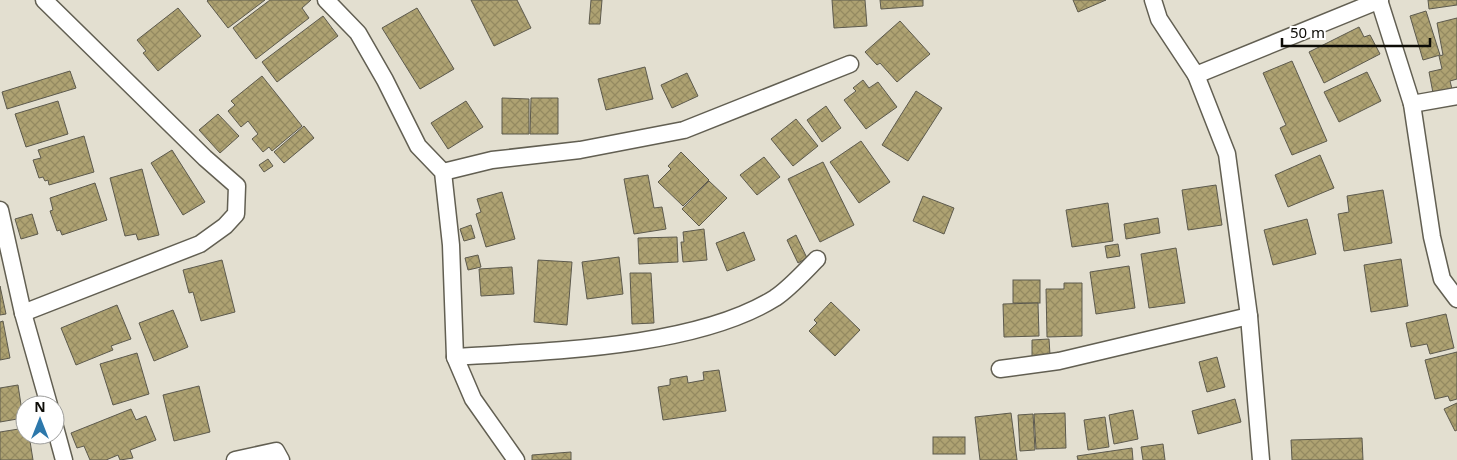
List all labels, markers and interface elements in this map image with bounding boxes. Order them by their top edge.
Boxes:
scale bar [1282,15,1430,47]
text: 50 m [1290,22,1325,42]
north arrow [15,395,65,445]
text: N [34,397,46,416]

